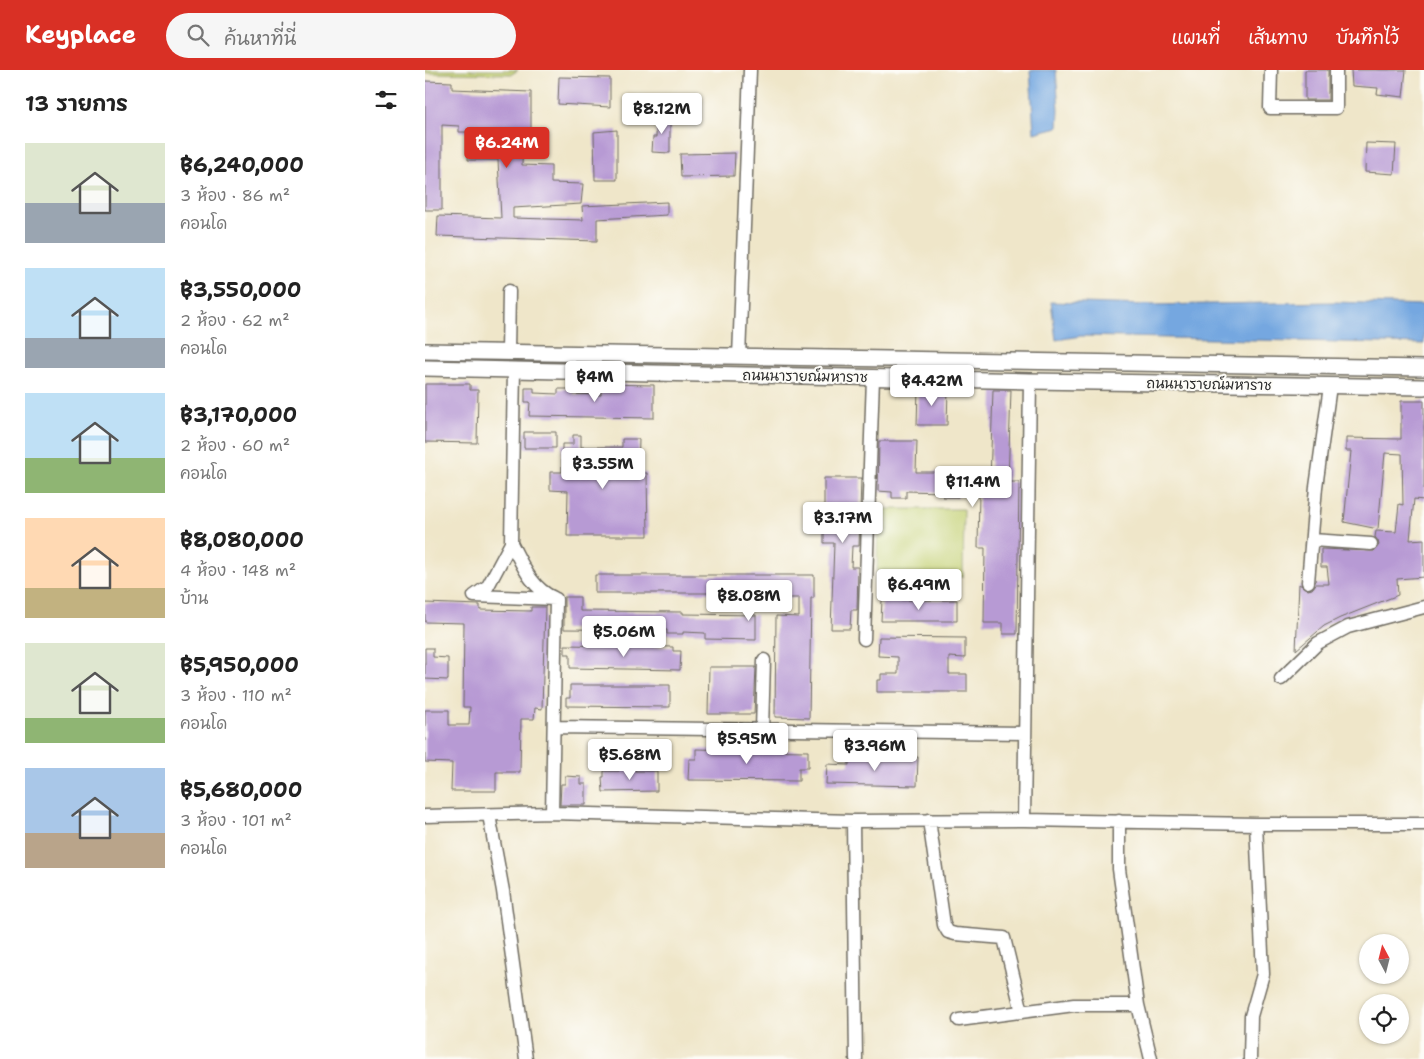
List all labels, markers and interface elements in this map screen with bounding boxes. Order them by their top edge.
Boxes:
search box [166,13,516,58]
text: Keyplace [25,19,136,51]
icon: search [184,21,212,49]
text: ค้นหาที่นี่ [224,26,296,51]
text: แผนที่ [1172,26,1220,50]
text: เส้นทาง [1248,26,1308,50]
text: บันทึกไว้ [1336,26,1399,50]
icon: filters [372,86,400,114]
text: 13 รายการ [25,90,128,118]
pin: ฿8.12M [621,92,703,135]
text: ฿8.12M [633,98,691,119]
pin: ฿6.24M [466,126,548,169]
text: ฿6.24M [475,132,539,153]
text: ฿6,240,000 [180,151,304,179]
icon: home [65,163,125,223]
text: 3 ห้อง · 86 m² [180,185,290,206]
text: คอนโด [180,213,227,234]
text: ฿3,550,000 [180,276,302,304]
icon: home [65,288,125,348]
text: 2 ห้อง · 62 m² [180,310,290,331]
text: คอนโด [180,338,227,359]
pin: ฿4M [571,360,619,403]
pin: ฿4.42M [891,364,973,407]
text: ฿4M [576,366,614,387]
street label: ถนนนารายณ์มหาราช [742,366,868,386]
text: ฿4.42M [901,370,963,391]
street label: ถนนนารายณ์มหาราช [1146,374,1272,394]
text: ฿3,170,000 [180,401,297,429]
icon: home [65,413,125,473]
text: 2 ห้อง · 60 m² [180,435,290,456]
pin: ฿3.55M [562,448,644,490]
text: ฿3.55M [572,453,634,474]
text: คอนโด [180,463,227,484]
pin: ฿11.4M [932,466,1014,508]
text: ฿11.4M [946,471,1000,492]
pin: ฿3.17M [802,502,884,544]
text: ฿3.17M [814,507,872,528]
text: ฿8,080,000 [180,526,304,554]
icon: home [65,538,125,598]
text: 4 ห้อง · 148 m² [180,560,296,581]
pin: ฿6.49M [878,568,960,611]
text: ฿6.49M [888,574,950,595]
pin: ฿8.08M [708,580,790,622]
text: ฿8.08M [717,585,781,606]
text: บ้าน [180,588,208,609]
pin: ฿5.06M [583,616,665,658]
text: ฿5.06M [593,621,655,642]
text: ฿5,950,000 [180,651,299,679]
icon: home [65,663,125,723]
text: 3 ห้อง · 110 m² [180,685,292,706]
text: คอนโด [180,713,227,734]
pin: ฿5.95M [706,722,788,765]
text: ฿5.95M [717,728,777,749]
pin: ฿3.96M [834,730,916,772]
text: ฿3.96M [844,735,906,756]
pin: ฿5.68M [589,738,671,781]
text: ฿5.68M [599,744,661,765]
text: ฿5,680,000 [180,776,302,804]
icon: home [65,788,125,848]
text: 3 ห้อง · 101 m² [180,810,292,831]
text: คอนโด [180,838,227,859]
north arrow [1359,934,1409,984]
map controls [1359,934,1409,1044]
button: locate [1359,994,1409,1044]

